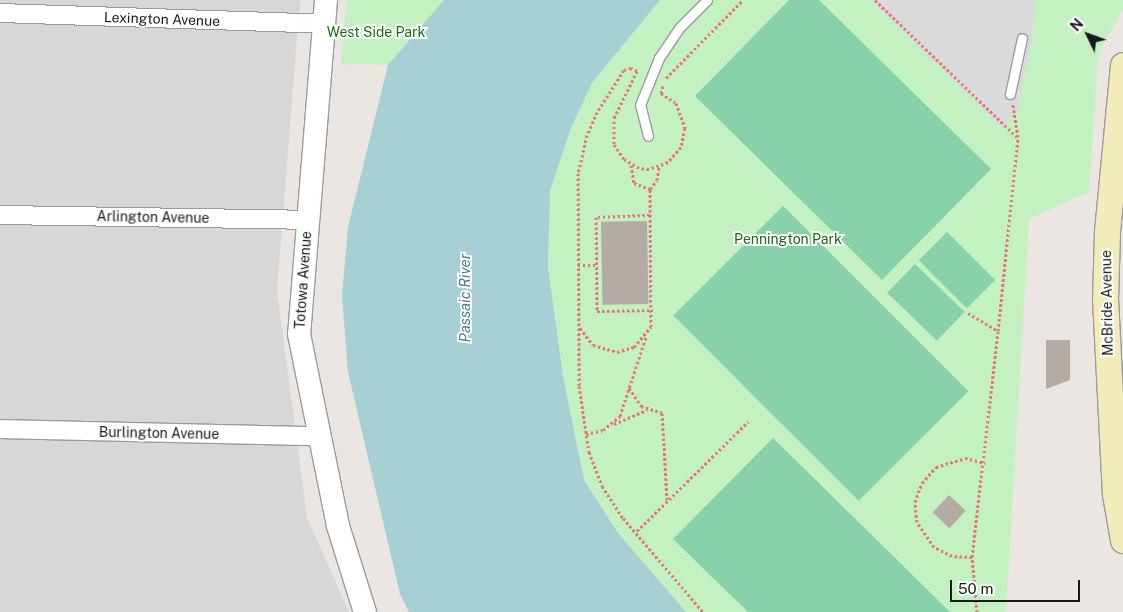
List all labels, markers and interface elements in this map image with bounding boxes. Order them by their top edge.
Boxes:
street label: Lexington Avenue [104,9,220,29]
north arrow [1063,10,1113,60]
text: N [1067,16,1086,34]
park label: West Side Park [327,24,425,40]
street label: Arlington Avenue [96,208,210,226]
street label: Totowa Avenue [291,231,315,329]
park label: Pennington Park [734,231,842,247]
street label: McBride Avenue [1098,250,1116,356]
water label: Passaic River [456,254,474,342]
street label: Burlington Avenue [99,424,219,442]
scale bar [953,570,1083,602]
text: 50 m [958,580,993,597]

